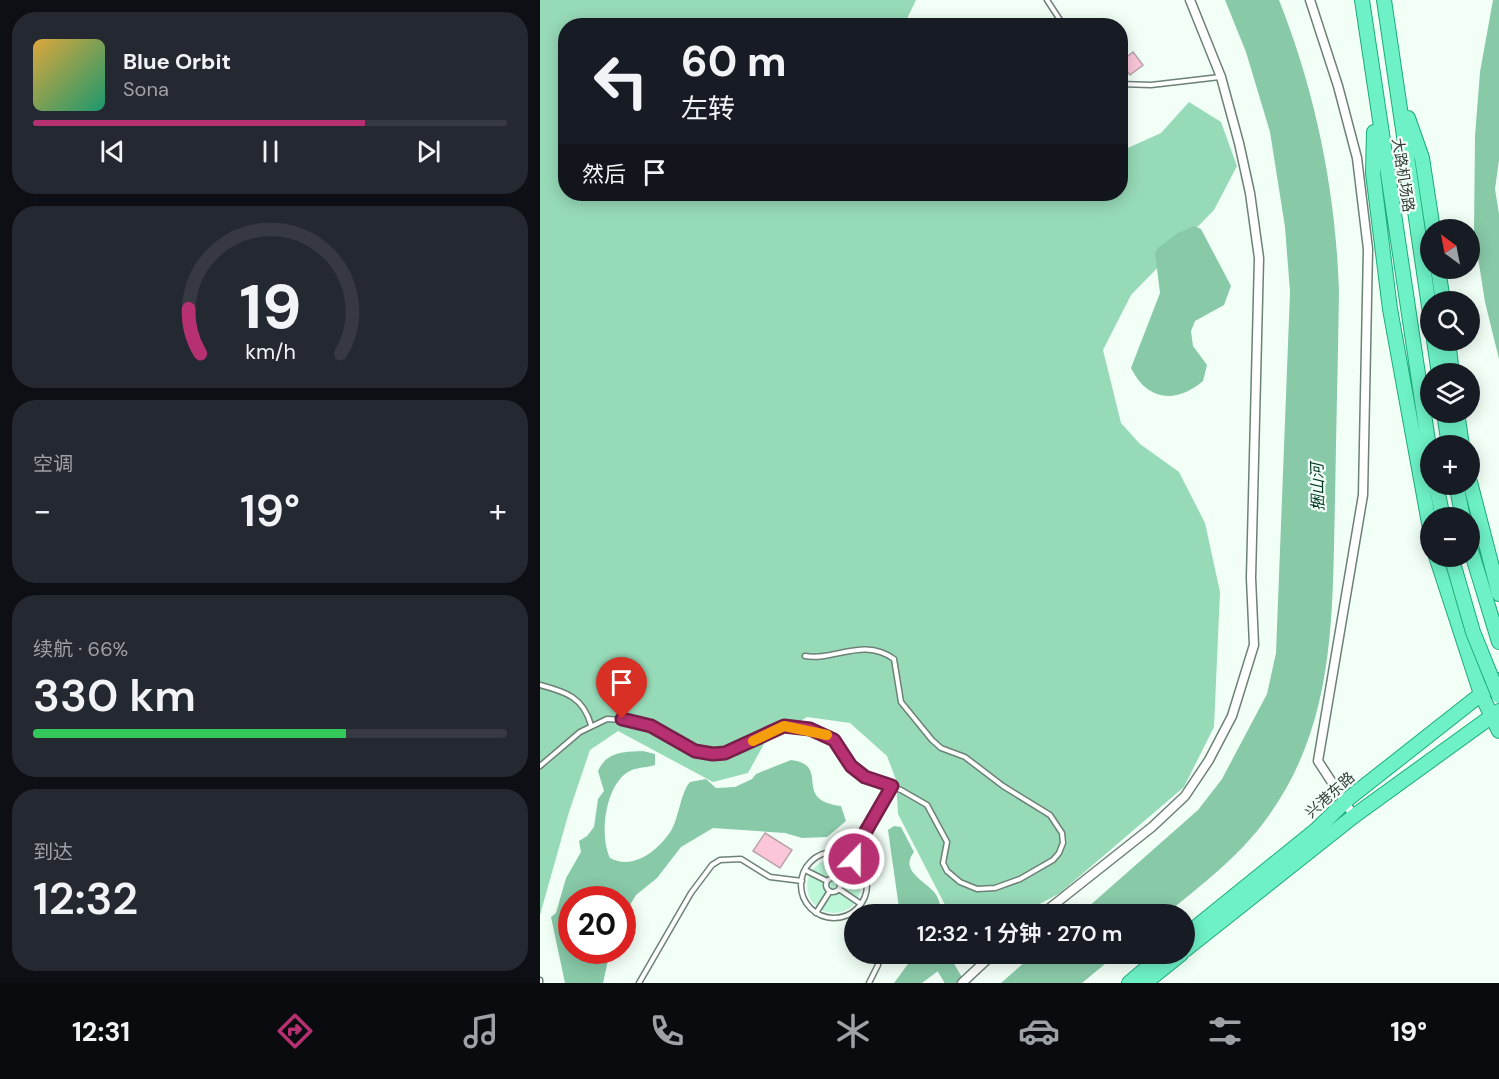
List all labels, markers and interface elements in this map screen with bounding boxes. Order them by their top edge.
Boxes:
text: 60 m [681,34,787,89]
icon: left [582,42,660,120]
text: Blue Orbit [123,47,231,76]
text: Sona [123,76,169,102]
text: 左转 [681,91,735,126]
icon: previous [96,135,129,168]
icon: pause [254,135,287,168]
icon: next [412,135,445,168]
street label: 大路机场路 [1387,136,1419,214]
icon: arrive [638,156,671,189]
text: 然后 [582,160,626,189]
north arrow [1420,219,1480,279]
map controls [1420,219,1480,567]
text: 19 [239,266,301,347]
button: search [1420,291,1480,351]
text: km/h [245,339,295,367]
button: layers [1420,363,1480,423]
button: + [1420,435,1480,495]
text: 空调 [33,451,73,477]
water label: 捆山河 [1307,460,1328,511]
text: 19° [240,481,300,540]
text: − [33,489,51,532]
text: + [489,489,507,532]
button: − [1420,507,1480,567]
text: 续航 · 66% [33,636,128,662]
pin [596,657,647,719]
text: 330 km [33,666,196,725]
icon: arrive [605,666,638,699]
street label: 兴港东路 [1301,767,1359,823]
position arrow [822,827,886,891]
text: 到达 [33,839,73,865]
text: 12:32 [33,869,138,928]
speed limit sign: 20 [558,886,636,964]
text: 12:32 · 1 分钟 · 270 m [917,919,1122,948]
icon: directions [274,1010,316,1052]
icon: music [460,1010,502,1052]
icon: phone [646,1010,688,1052]
icon: climate [832,1010,874,1052]
icon: car [1018,1010,1060,1052]
icon: filters [1204,1010,1246,1052]
text: 12:31 [72,1014,130,1049]
text: 19° [1390,1014,1427,1049]

